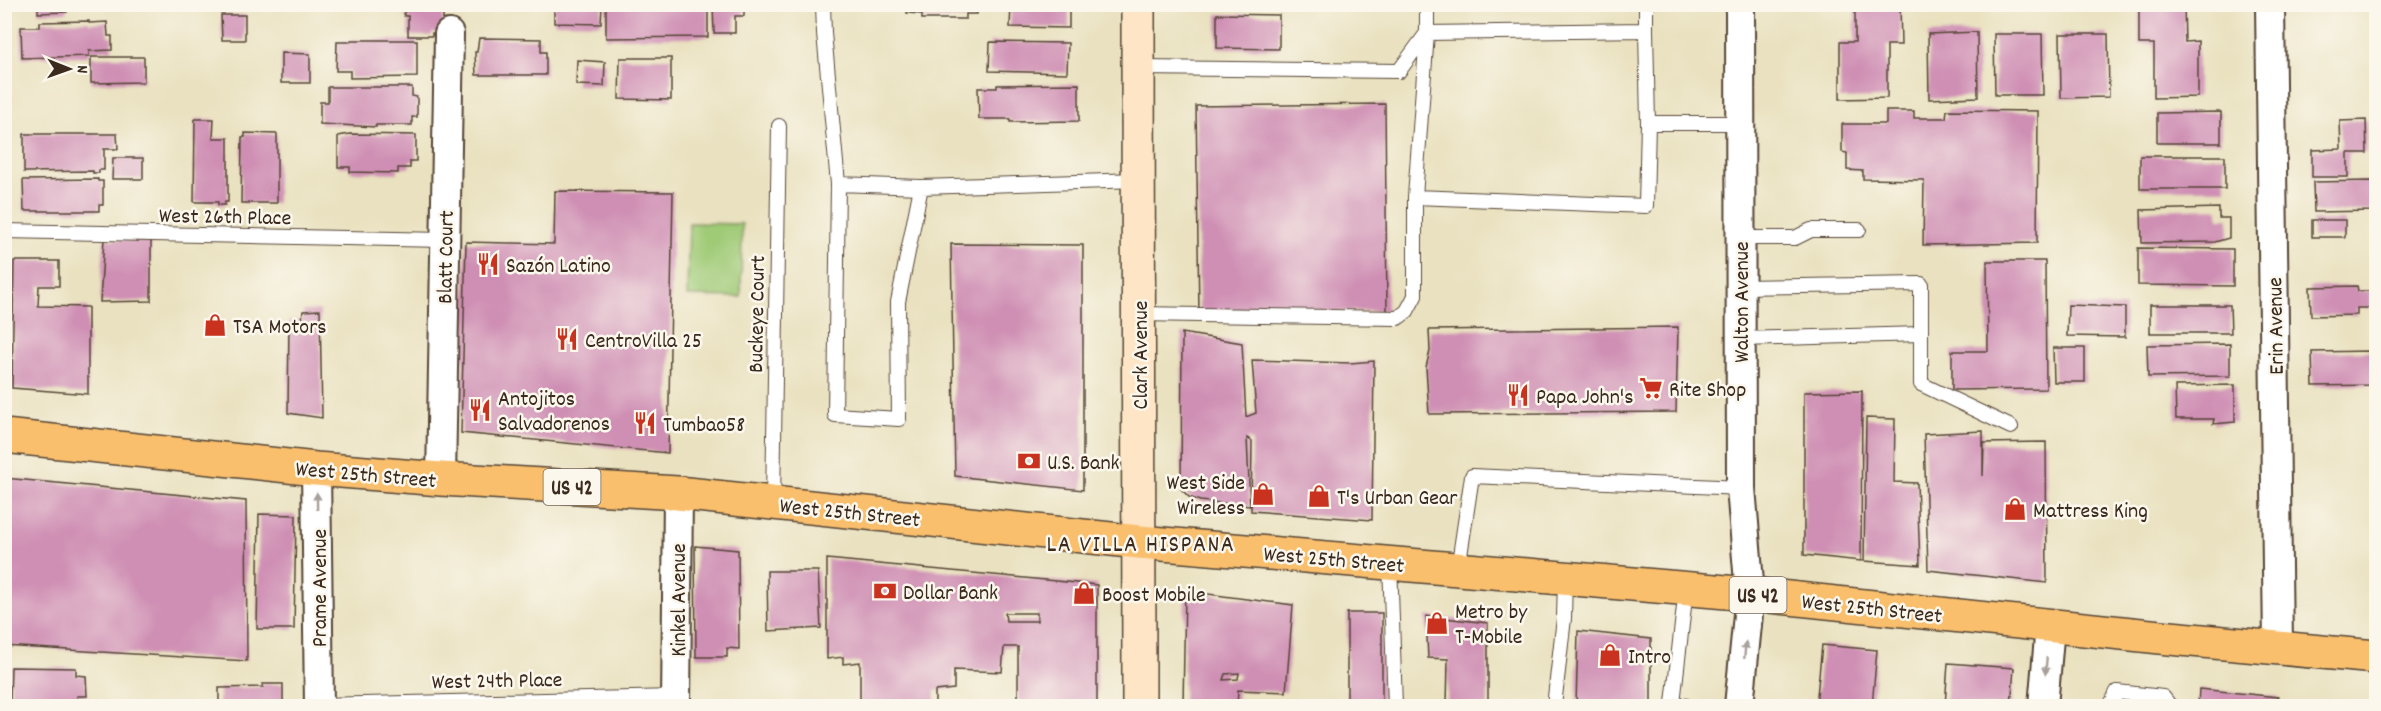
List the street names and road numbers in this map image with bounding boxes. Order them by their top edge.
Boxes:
street label: West 26th Place [158,202,291,235]
street label: Blatt Court [431,210,464,304]
street label: Walton Avenue [1728,241,1759,363]
street label: Buckeye Court [742,255,775,373]
street label: Erin Avenue [2261,277,2294,375]
street label: Clark Avenue [1127,301,1158,409]
street label: West 25th Street [294,455,437,498]
road number: US 42 [544,469,600,505]
street label: West 25th Street [778,492,921,537]
street label: Prame Avenue [306,529,337,647]
street label: West 25th Street [1262,540,1405,583]
street label: Kinkel Avenue [665,543,696,657]
road number: US 42 [1730,577,1786,613]
street label: West 25th Street [1800,588,1943,633]
street label: West 24th Place [431,666,563,699]

